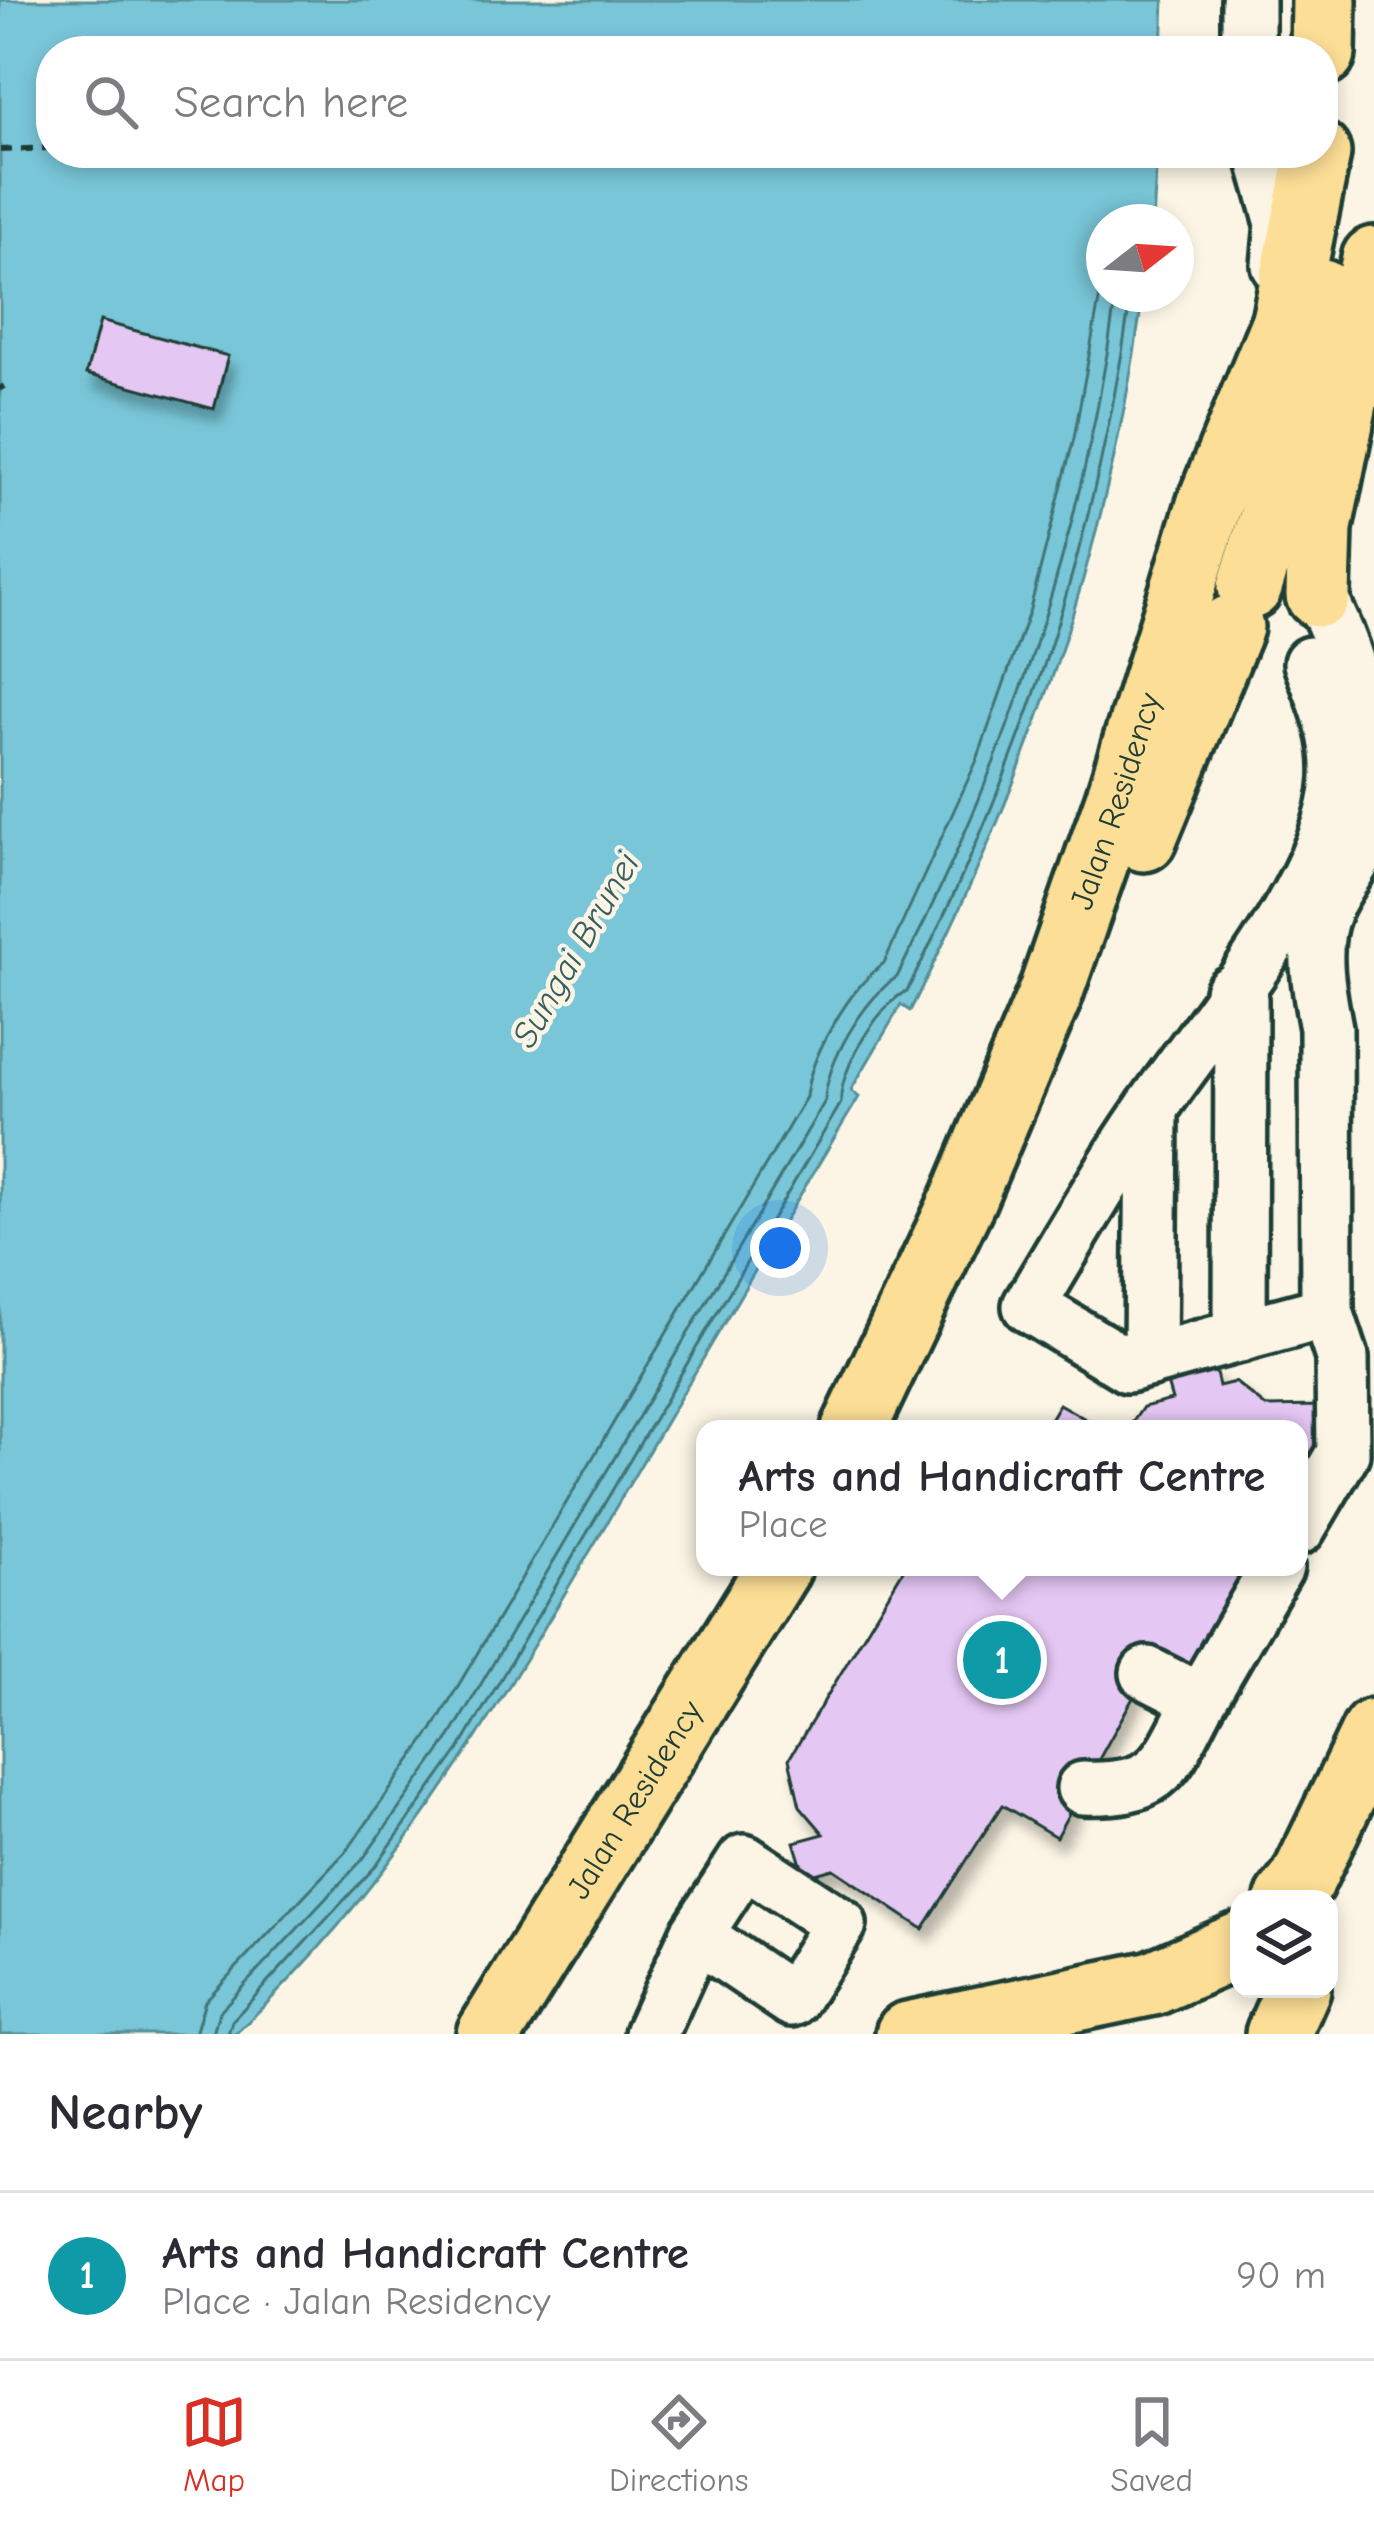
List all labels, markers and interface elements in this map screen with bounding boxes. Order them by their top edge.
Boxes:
search box [36,36,1338,168]
icon: search [78,69,144,135]
text: Search here [174,76,408,128]
north arrow [1086,204,1194,312]
street label: Jalan Residency [1062,688,1169,914]
water label: Sungai Brunei [504,845,649,1055]
your location [750,1218,810,1278]
popup [696,1420,1308,1576]
text: Arts and Handicraft Centre [739,1450,1265,1502]
text: Place [739,1502,827,1547]
pin: 1 [963,1615,1041,1705]
street label: Jalan Residency [559,1693,710,1905]
map controls [1230,1890,1338,1998]
button: layers [1230,1890,1338,1998]
text: Nearby [48,2083,202,2142]
text: Arts and Handicraft Centre [162,2227,689,2279]
text: 1 [79,2253,95,2298]
text: 90 m [1236,2253,1326,2298]
text: Place · Jalan Residency [162,2279,550,2324]
tab: Map [181,2389,247,2499]
tab: Directions [609,2389,749,2499]
tab: Saved [1111,2389,1193,2499]

